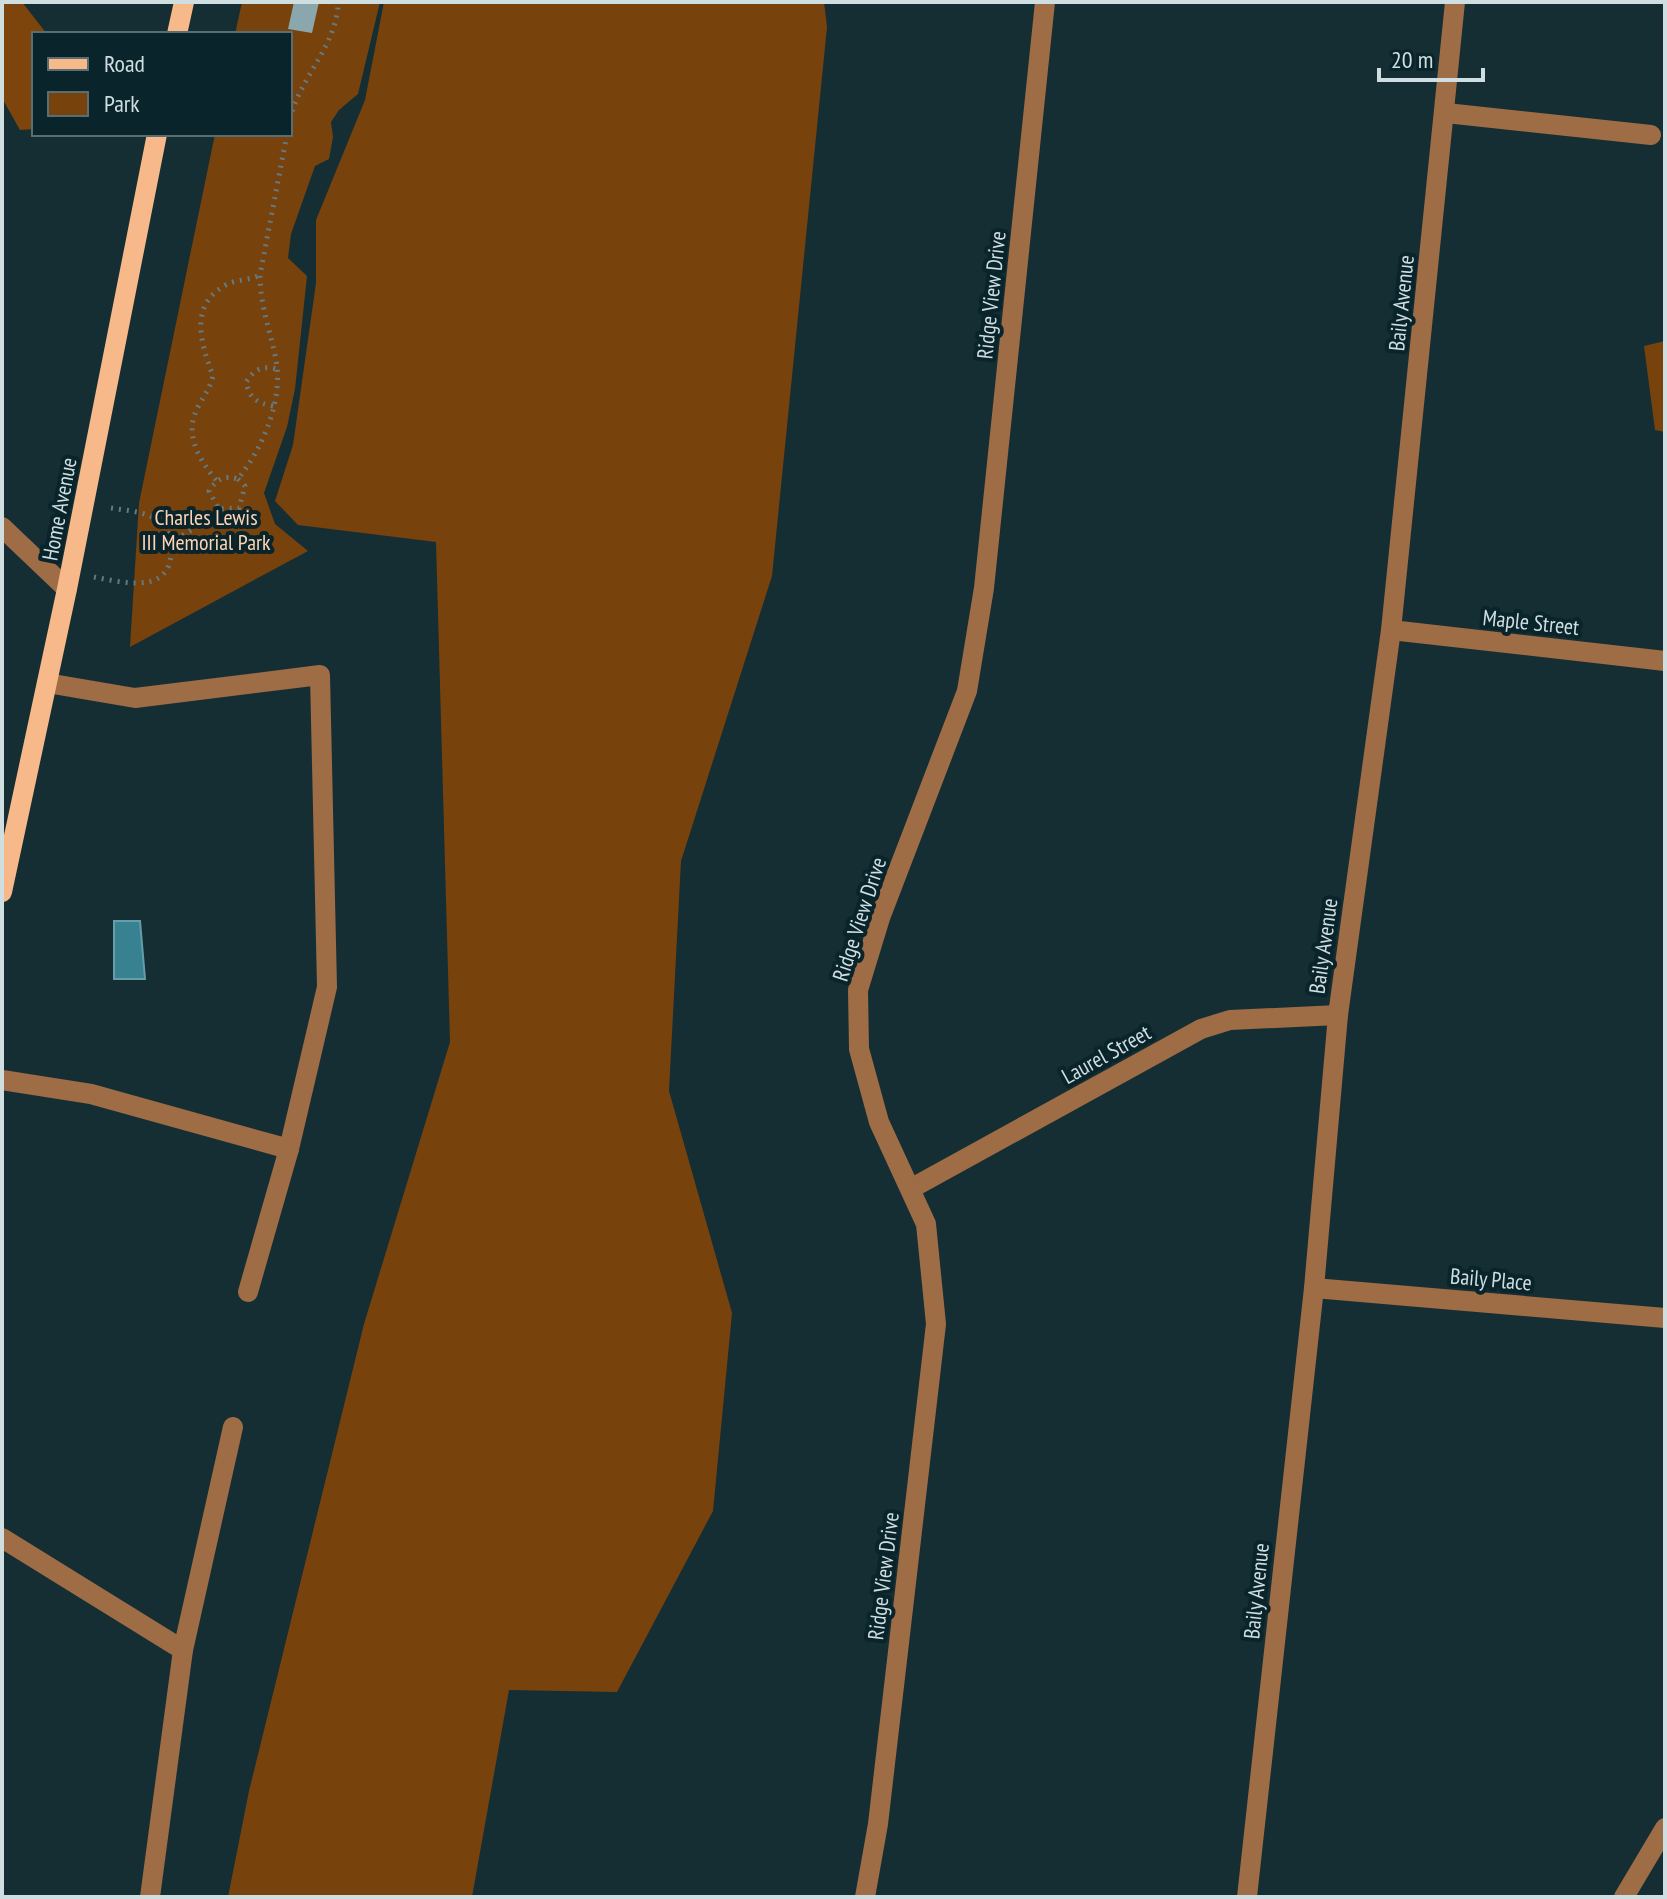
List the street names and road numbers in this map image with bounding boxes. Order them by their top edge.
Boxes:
street label: Ridge View Drive [970,230,1012,360]
street label: Baily Avenue [1382,254,1420,352]
street label: Home Avenue [35,455,83,563]
street label: Maple Street [1481,603,1581,641]
street label: Ridge View Drive [826,853,892,985]
street label: Baily Avenue [1302,896,1344,996]
street label: Laurel Street [1057,1018,1155,1090]
street label: Baily Place [1449,1261,1533,1297]
street label: Ridge View Drive [861,1510,905,1642]
street label: Baily Avenue [1237,1542,1275,1640]

